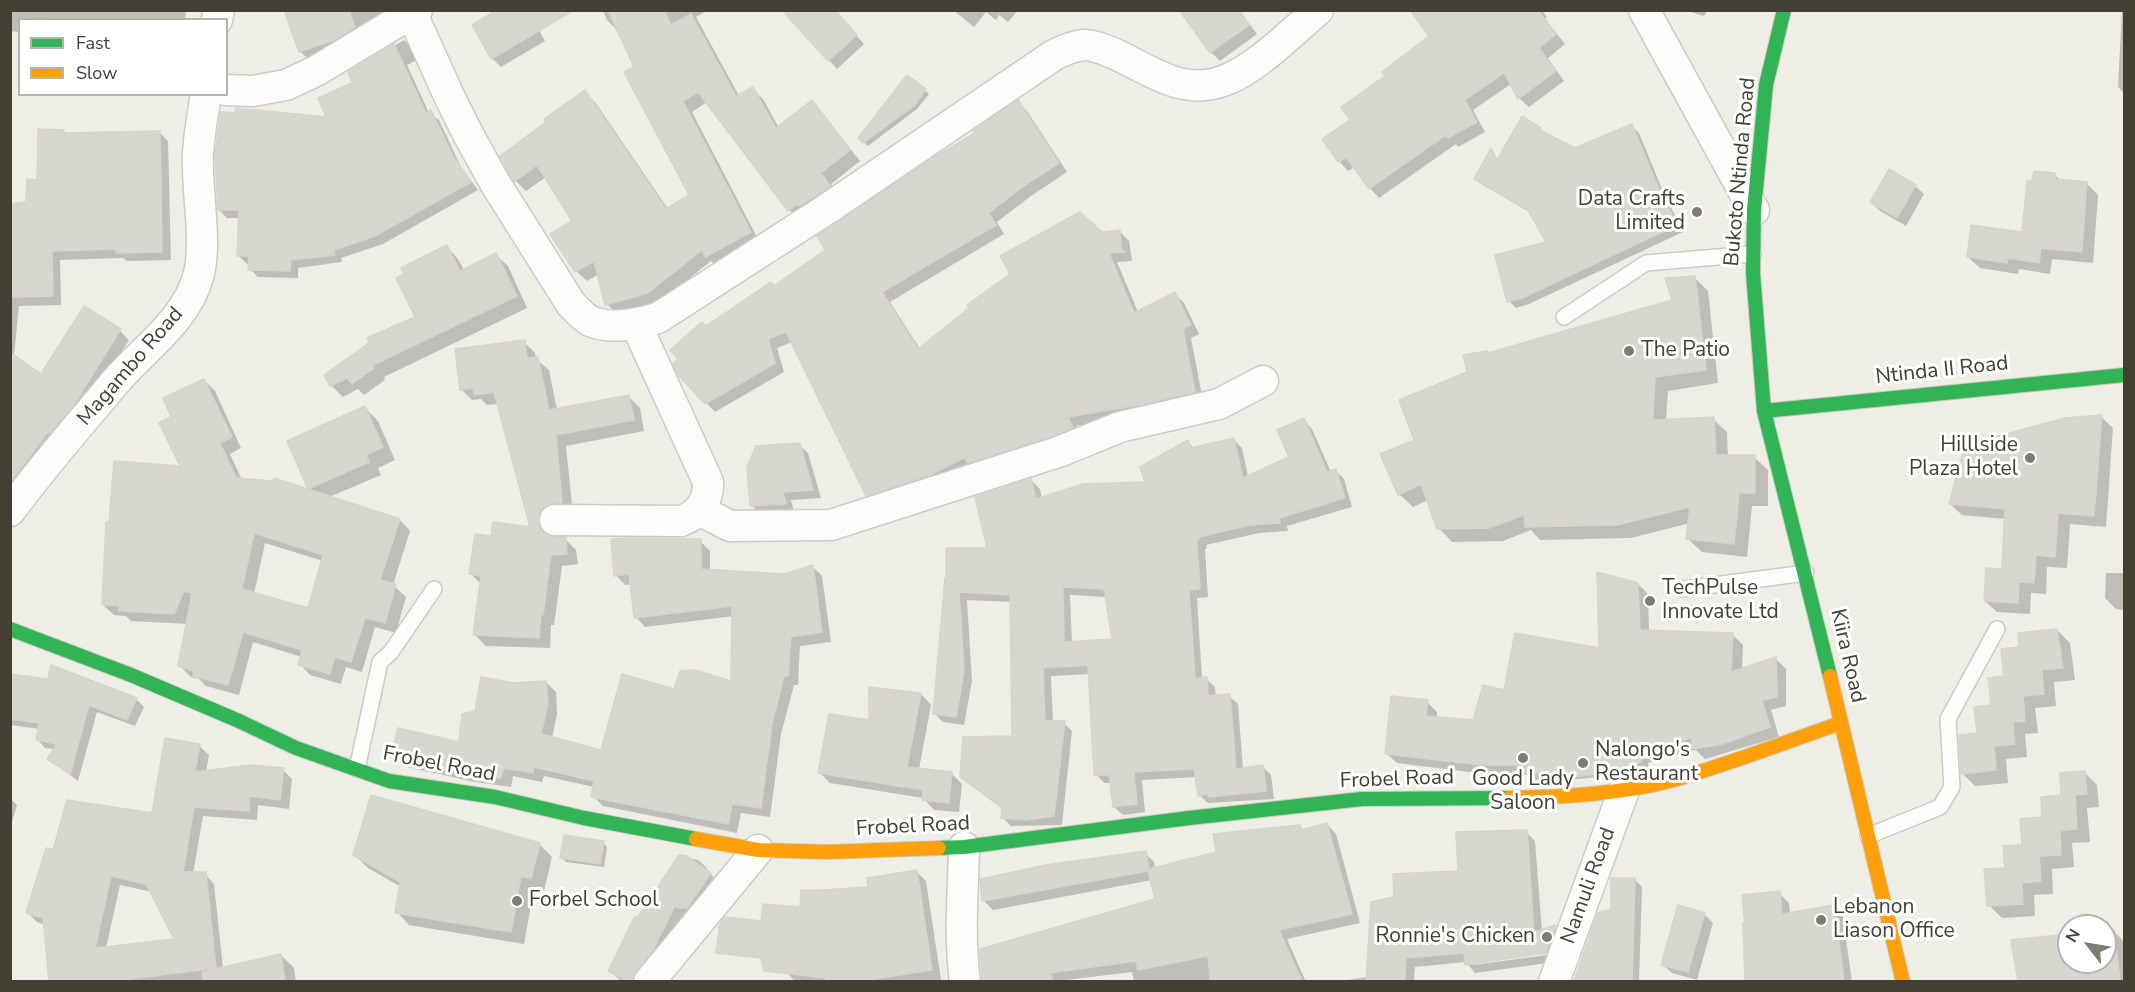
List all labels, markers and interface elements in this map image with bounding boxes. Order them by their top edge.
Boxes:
legend [18,18,228,96]
text: Fast [76,31,110,55]
text: Slow [76,61,117,85]
street label: Bukoto Ntinda Road [1720,77,1762,267]
place label: Data Crafts Limited [1578,187,1685,237]
marker: Data Crafts Limited [1690,205,1704,219]
street label: Magambo Road [73,303,189,431]
place label: The Patio [1641,338,1730,364]
marker: The Patio [1622,344,1636,358]
street label: Ntinda II Road [1874,351,2010,391]
place label: Hilllside Plaza Hotel [1909,433,2018,483]
marker: Hilllside Plaza Hotel [2023,451,2037,465]
place label: TechPulse Innovate Ltd [1662,576,1779,626]
marker: TechPulse Innovate Ltd [1643,594,1657,608]
street label: Kiira Road [1824,607,1870,705]
place label: Nalongo's Restaurant [1595,738,1698,788]
street label: Frobel Road [381,742,497,788]
marker: Good Lady Saloon [1516,751,1530,765]
marker: Nalongo's Restaurant [1576,756,1590,770]
street label: Frobel Road [1339,765,1455,795]
place label: Good Lady Saloon [1472,767,1574,817]
street label: Frobel Road [855,811,971,843]
street label: Namuli Road [1556,824,1622,948]
place label: Forbel School [529,888,658,914]
marker: Forbel School [510,894,524,908]
place label: Lebanon Liason Office [1833,895,1955,945]
marker: Lebanon Liason Office [1814,913,1828,927]
north arrow [2057,914,2117,974]
place label: Ronnie's Chicken [1375,924,1535,950]
text: N [2061,925,2086,947]
marker: Ronnie's Chicken [1540,930,1554,944]

